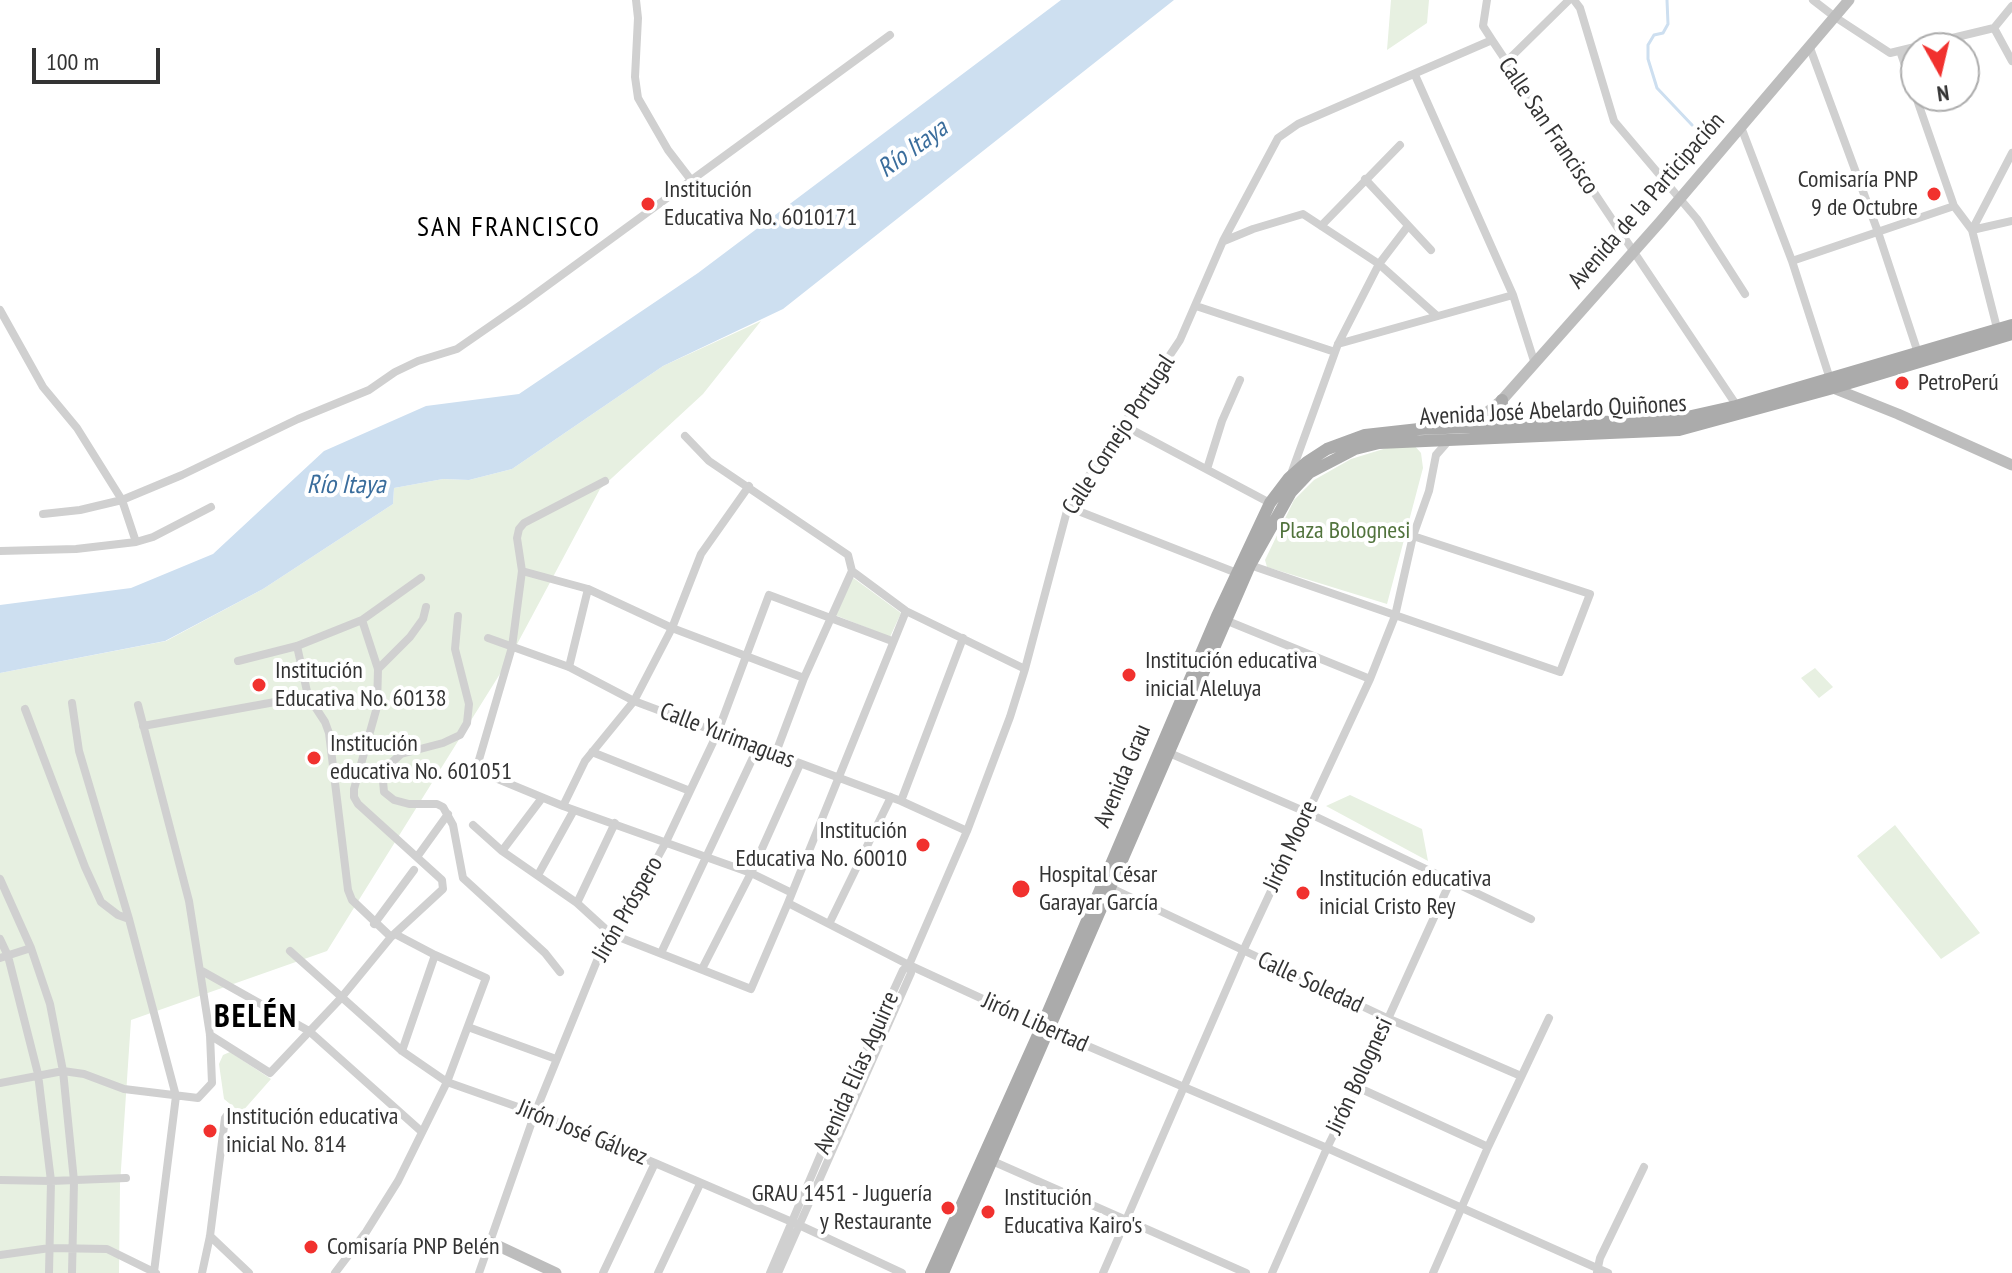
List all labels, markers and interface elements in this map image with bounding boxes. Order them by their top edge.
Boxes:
scale bar [36,32,164,82]
north arrow [1900,32,1980,112]
text: 100 m [46,46,99,77]
street label: Calle San Francisco [1492,52,1604,200]
text: N [1935,79,1951,108]
street label: Avenida de la Participación [1563,107,1731,295]
water label: Río Itaya [872,113,954,185]
place label: Comisaría PNP 9 de Octubre [1798,166,1918,222]
place label: Institución Educativa No. 6010171 [664,176,857,232]
marker: Comisaría PNP 9 de Octubre [1925,185,1943,203]
marker: Institución Educativa No. 6010171 [639,195,657,213]
district label: SAN FRANCISCO [417,211,601,245]
street label: Calle Cornejo Portugal [1057,350,1181,520]
place label: PetroPerú [1918,369,1999,397]
marker: PetroPerú [1893,374,1911,392]
street label: Avenida José Abelardo Quiñones [1419,390,1687,432]
water label: Río Itaya [307,470,385,502]
park label: Plaza Bolognesi [1279,517,1411,545]
place label: Institución educativa inicial Aleluya [1145,647,1317,703]
place label: Institución Educativa No. 60138 [275,657,447,713]
marker: Institución educativa inicial Aleluya [1120,666,1138,684]
marker: Institución Educativa No. 60138 [250,676,268,694]
street label: Calle Yurimaguas [656,697,798,775]
street label: Avenida Grau [1088,720,1158,832]
place label: Institución educativa No. 601051 [330,730,512,786]
marker: Institución educativa No. 601051 [305,749,323,767]
street label: Jirón Moore [1258,796,1324,896]
place label: Institución Educativa No. 60010 [735,817,907,873]
marker: Institución Educativa No. 60010 [914,836,932,854]
street label: Jirón Próspero [587,852,669,966]
place label: Hospital César Garayar García [1039,861,1158,917]
place label: Institución educativa inicial Cristo Rey [1319,865,1491,921]
marker: Hospital César Garayar García [1010,878,1032,900]
marker: Institución educativa inicial Cristo Rey [1294,884,1312,902]
street label: Calle Soledad [1253,946,1367,1020]
street label: Avenida Elías Aguirre [808,987,906,1159]
street label: Jirón Libertad [978,987,1092,1059]
district label: BELÉN [214,999,298,1037]
street label: Jirón Bolognesi [1320,1013,1400,1139]
street label: Jirón José Gálvez [513,1094,651,1172]
place label: Institución educativa inicial No. 814 [226,1103,398,1159]
marker: Institución educativa inicial No. 814 [201,1122,219,1140]
place label: GRAU 1451 - Juguería y Restaurante [752,1180,932,1236]
place label: Institución Educativa Kairo's [1004,1184,1142,1240]
marker: GRAU 1451 - Juguería y Restaurante [939,1199,957,1217]
marker: Institución Educativa Kairo's [979,1203,997,1221]
place label: Comisaría PNP Belén [327,1233,500,1261]
marker: Comisaría PNP Belén [302,1238,320,1256]

